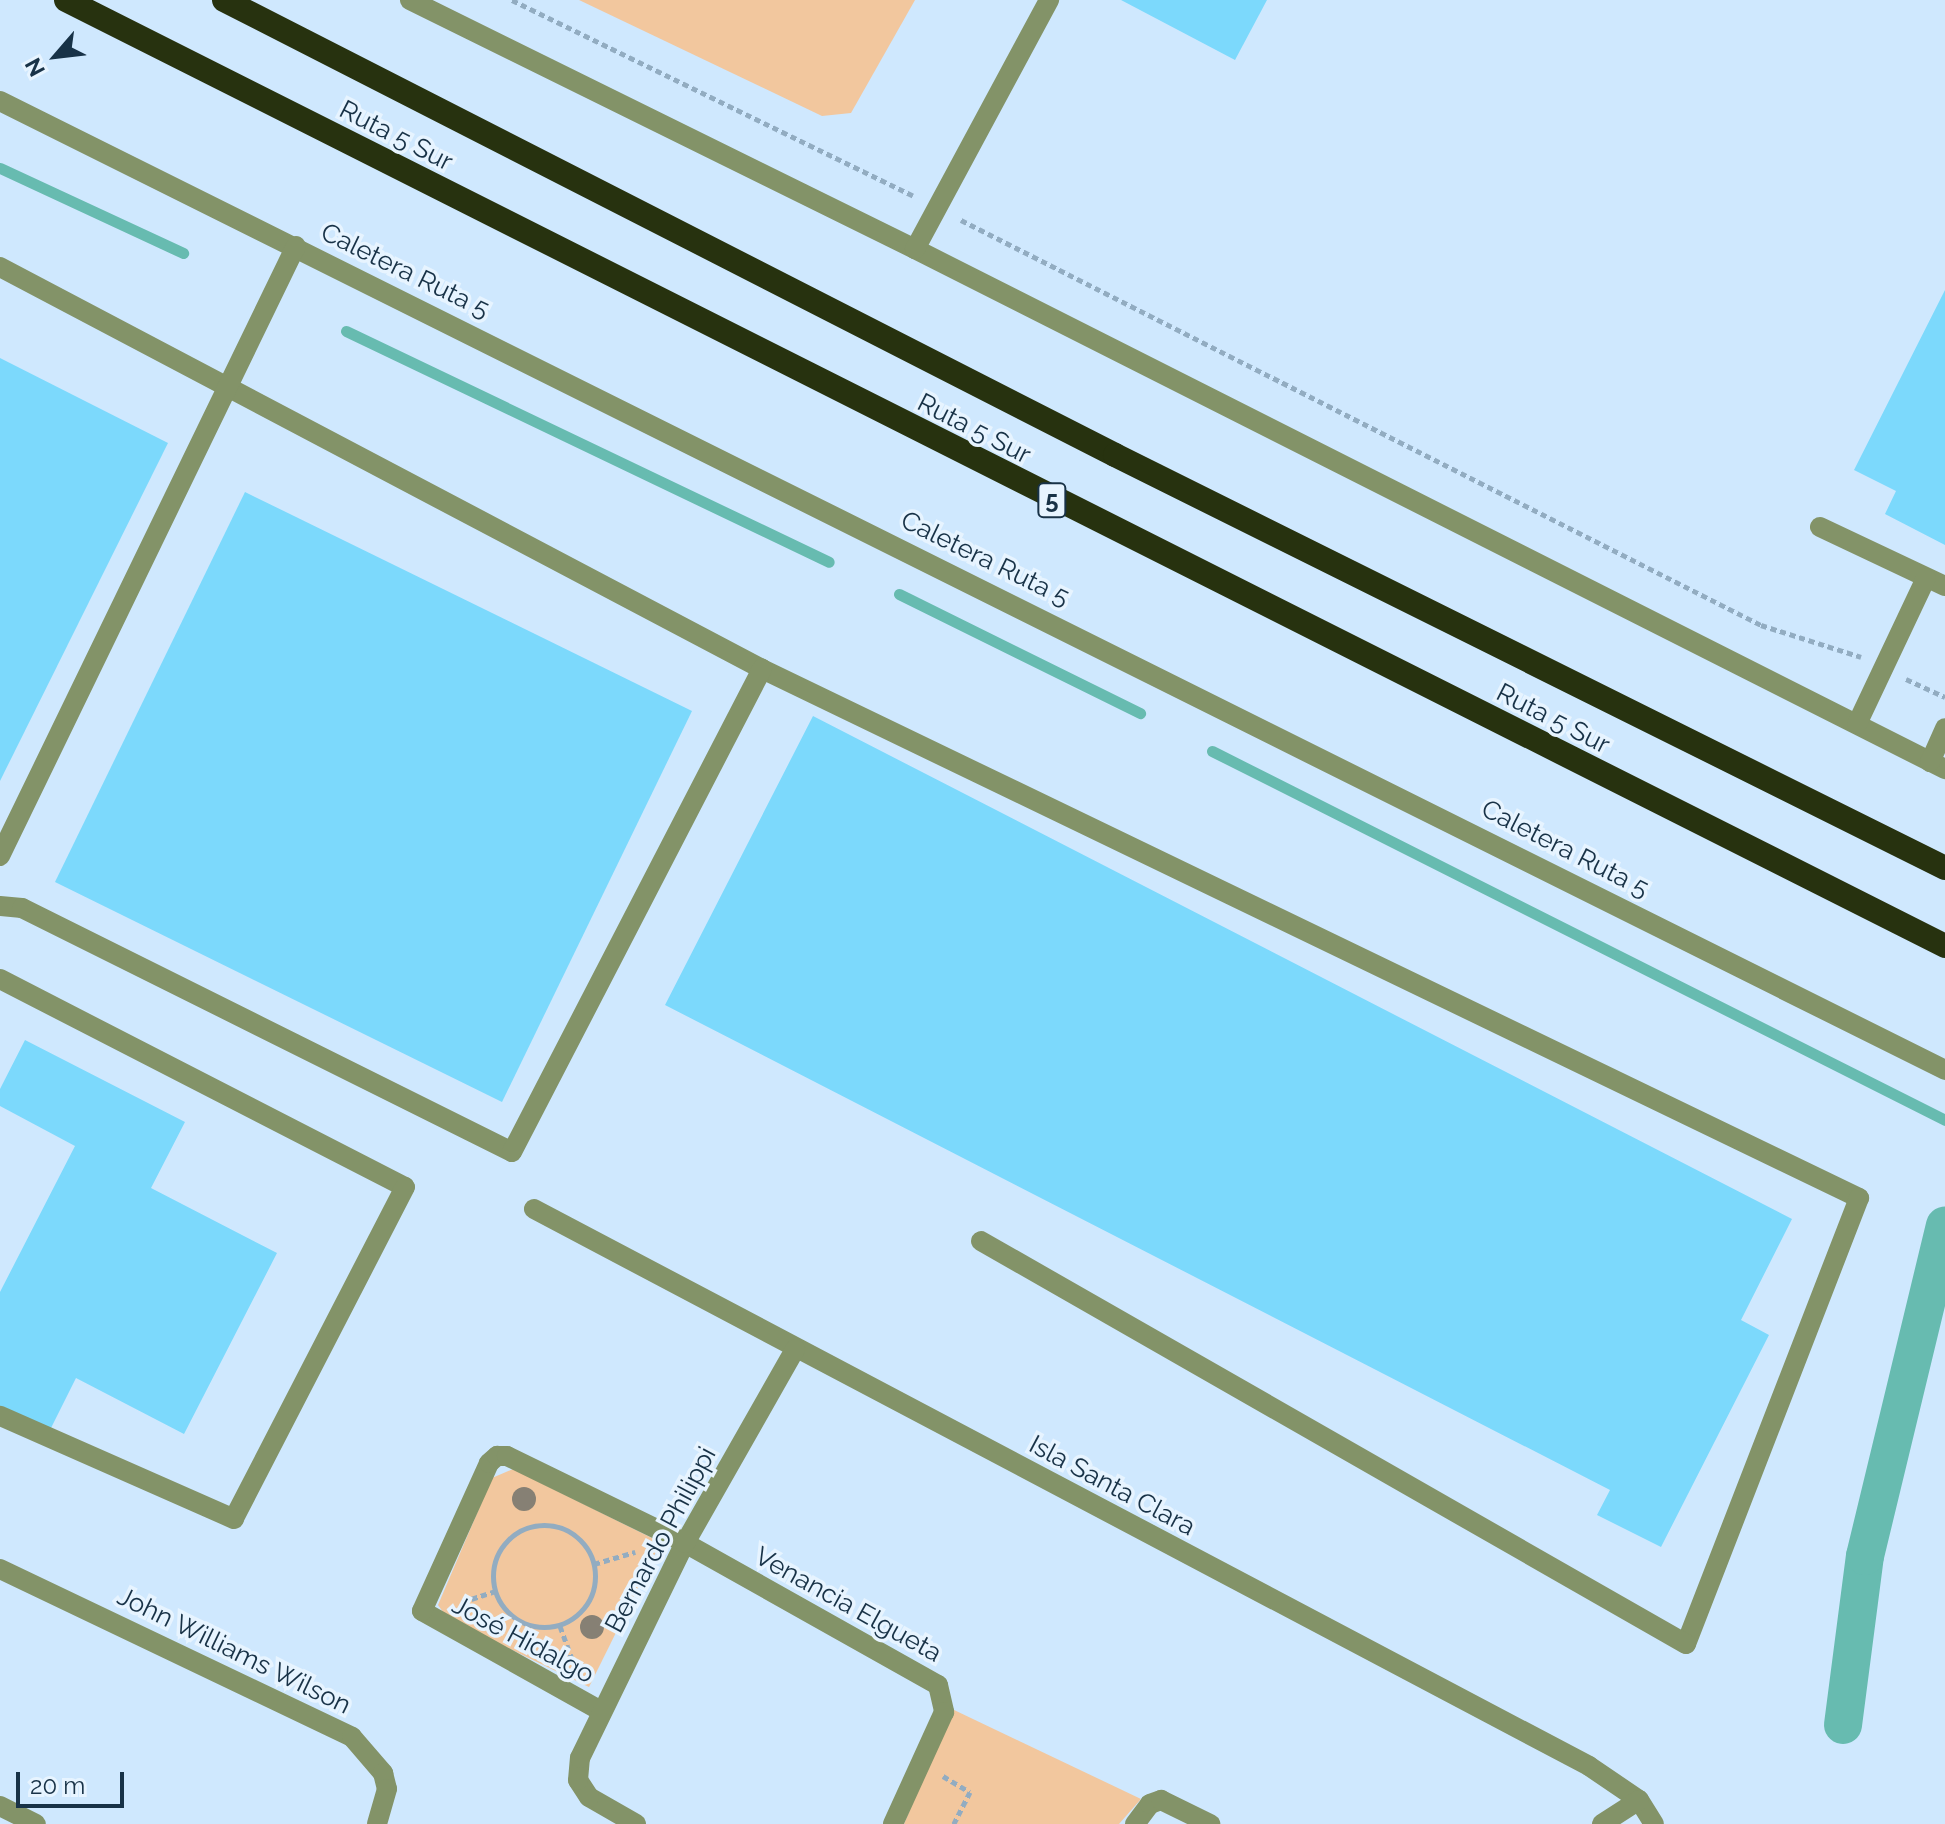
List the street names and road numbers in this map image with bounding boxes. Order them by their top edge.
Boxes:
street label: Ruta 5 Sur [334,94,458,178]
street label: Caletera Ruta 5 [316,217,494,325]
street label: Ruta 5 Sur [912,387,1036,471]
road number: 5 [1036,480,1068,520]
street label: Caletera Ruta 5 [896,505,1074,613]
street label: Ruta 5 Sur [1491,677,1615,761]
street label: Caletera Ruta 5 [1476,793,1654,905]
street label: Isla Santa Clara [1024,1429,1200,1543]
street label: Bernardo Philippi [599,1442,723,1638]
street label: Venancia Elgueta [749,1541,947,1669]
street label: John Williams Wilson [111,1580,357,1722]
street label: José Hidalgo [447,1590,599,1690]

